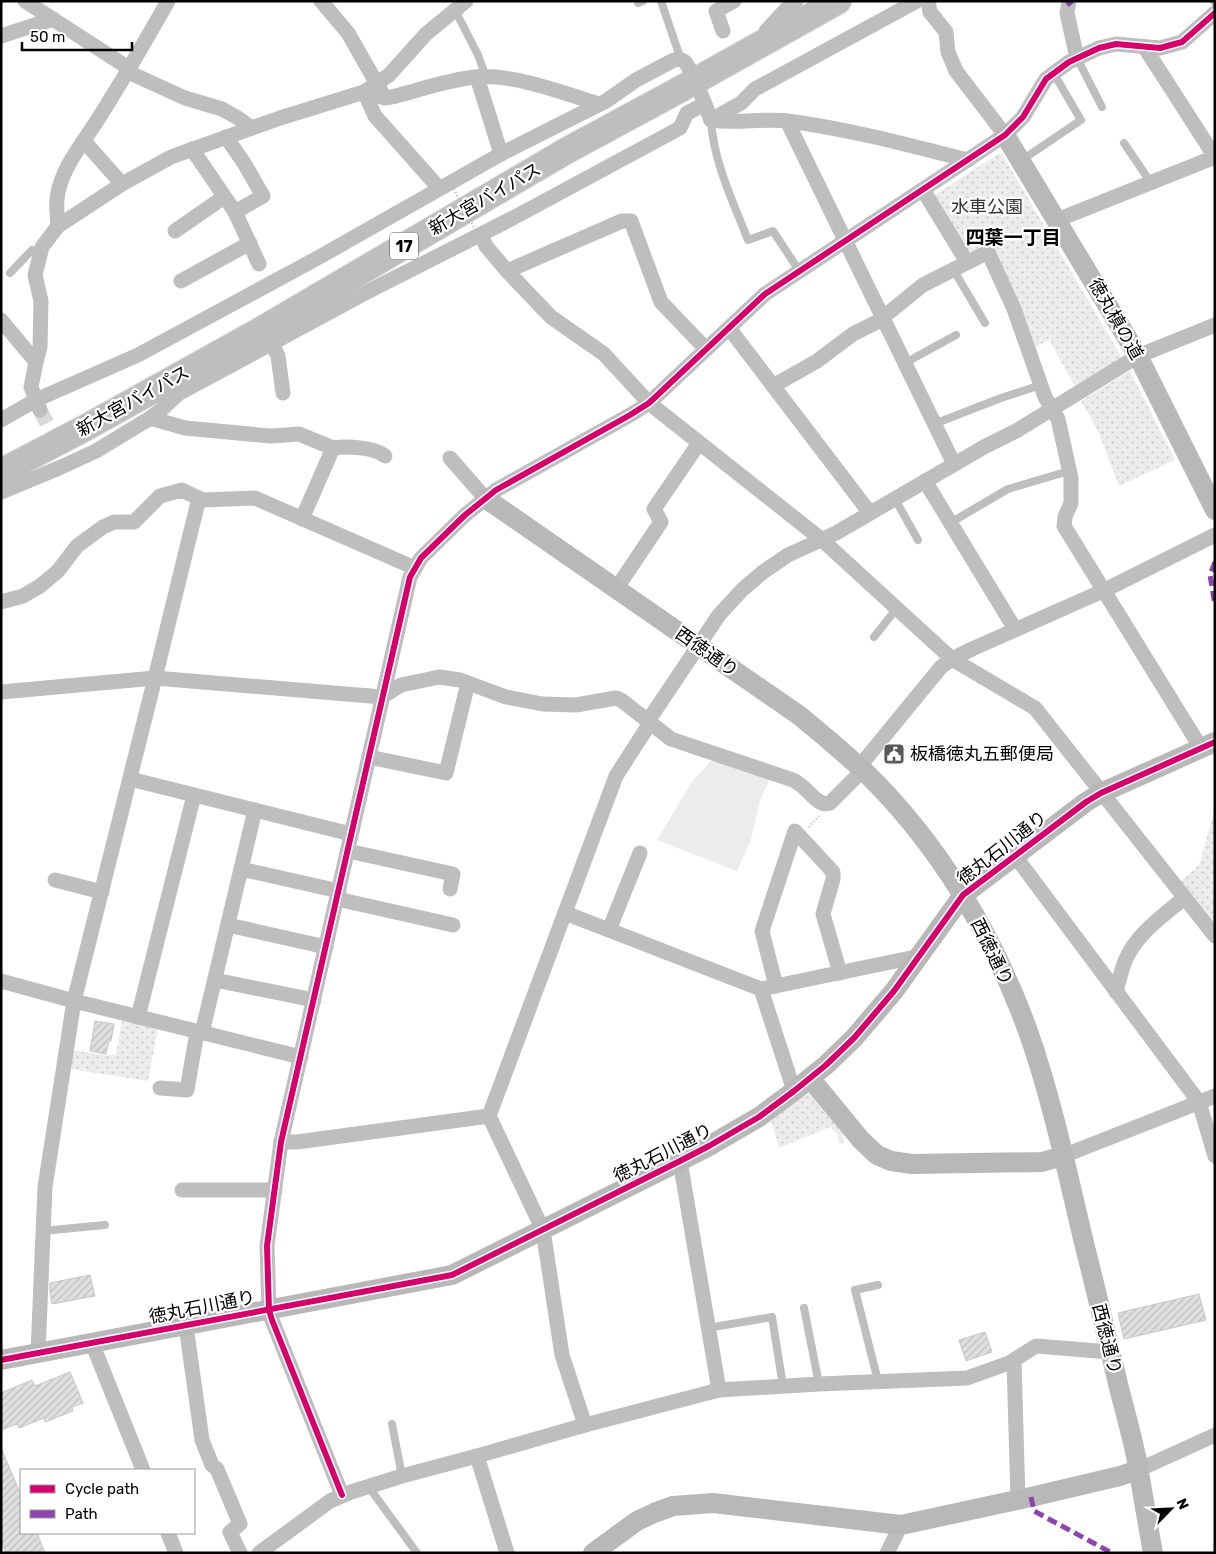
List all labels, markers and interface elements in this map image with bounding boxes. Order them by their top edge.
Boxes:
scale bar [22,20,132,52]
text: 50 m [30,28,65,46]
street label: 新大宮バイパス [425,158,545,240]
park label: 水車公園 [951,196,1023,218]
district label: 四葉一丁目 [965,226,1061,249]
road number: 17 [390,232,418,260]
street label: 徳丸槙の道 [1084,275,1148,363]
street label: 新大宮バイパス [73,361,193,441]
street label: 西徳通り [671,622,743,682]
public building icon: 板橋徳丸五郵便局 [882,742,906,766]
place label: 板橋徳丸五郵便局 [910,743,1054,765]
street label: 徳丸石川通り [953,806,1051,890]
street label: 西徳通り [966,915,1018,989]
street label: 徳丸石川通り [610,1119,716,1187]
street label: 徳丸石川通り [147,1286,257,1328]
street label: 西徳通り [1088,1301,1126,1377]
legend [20,1469,195,1534]
text: Cycle path [65,1480,139,1498]
north arrow [1146,1484,1196,1534]
text: N [1173,1496,1192,1512]
text: Path [65,1505,98,1523]

